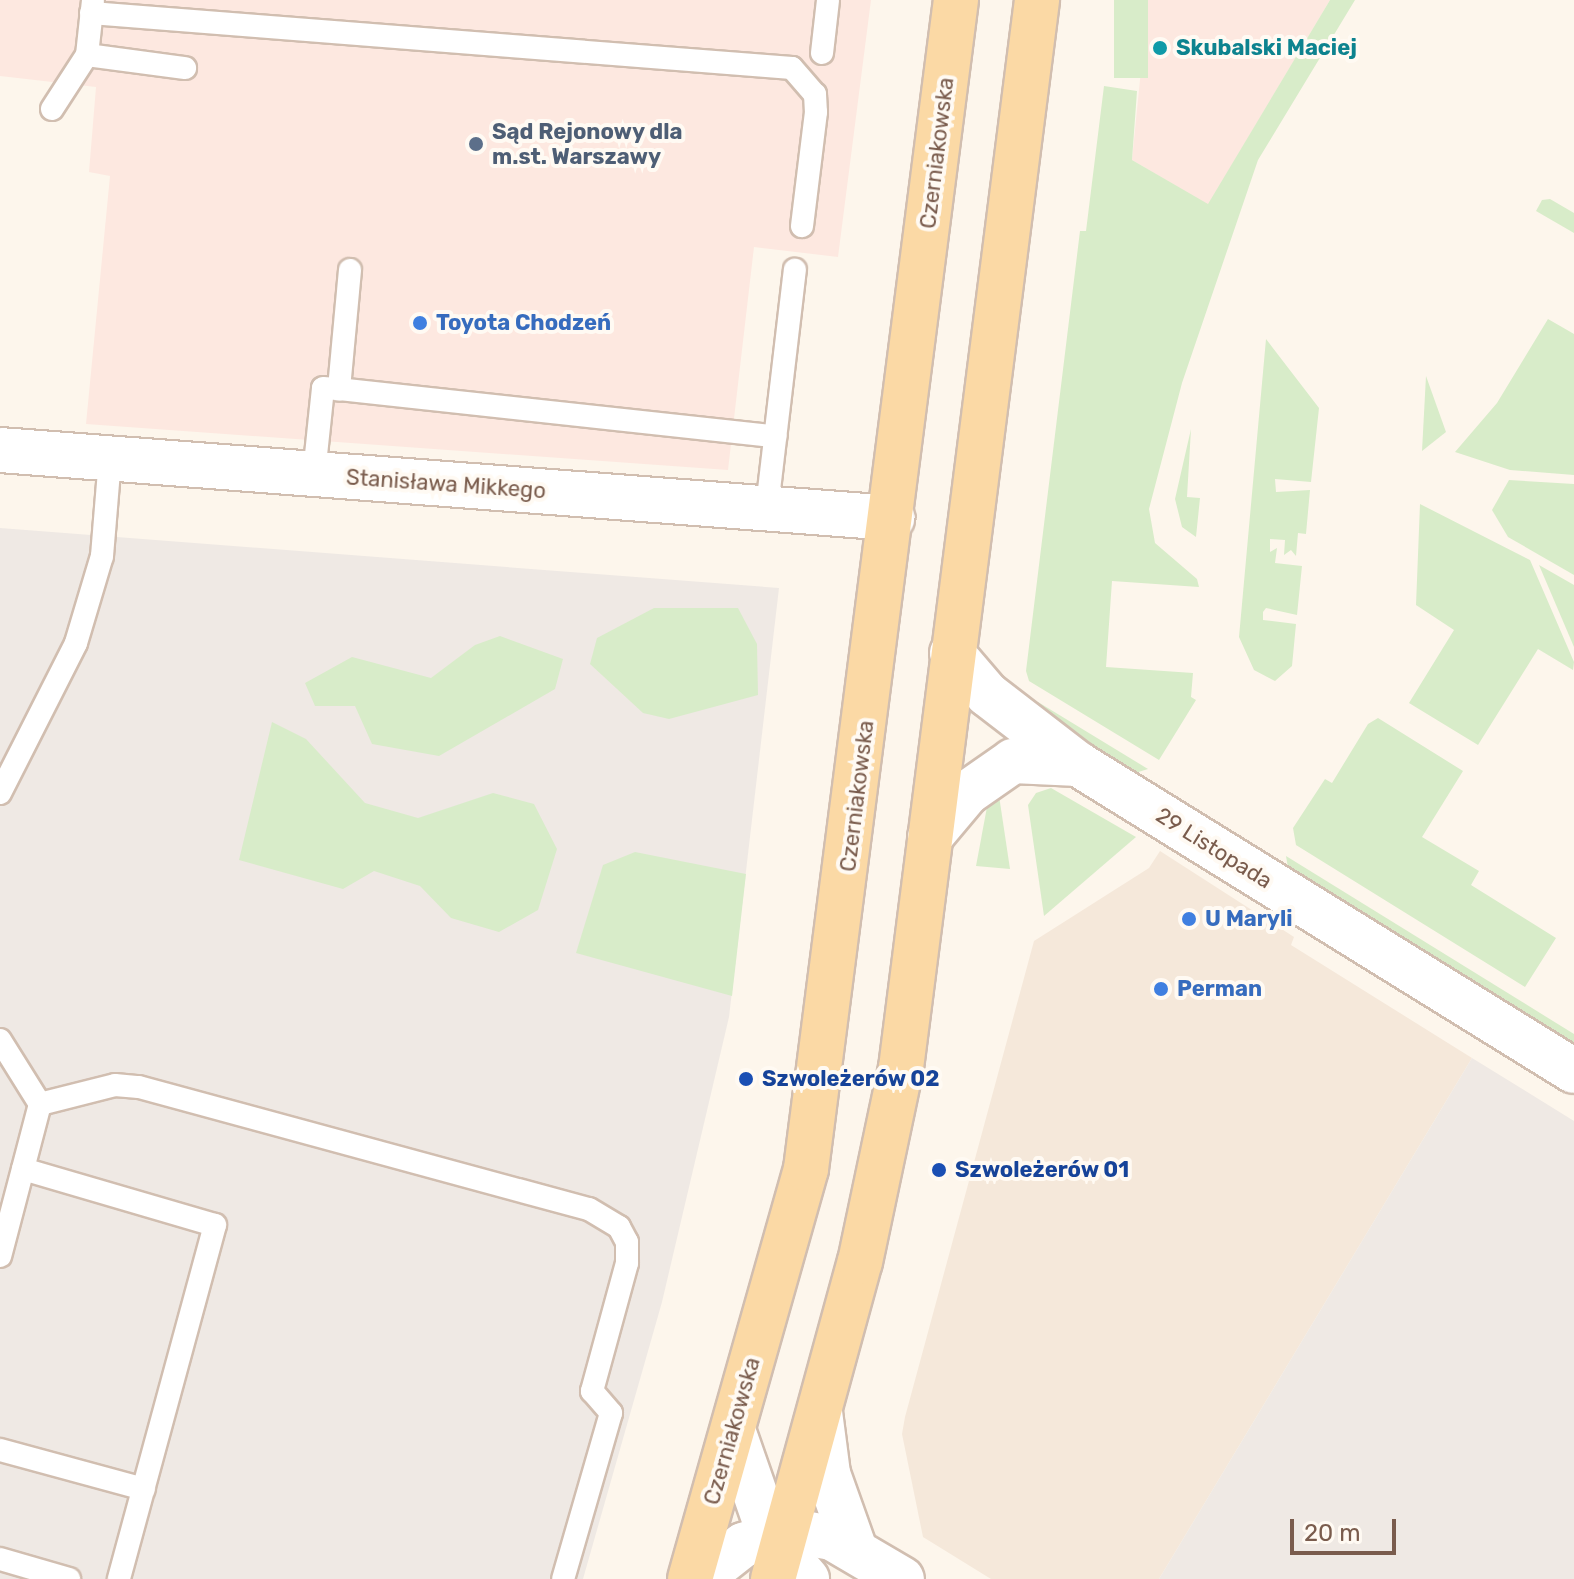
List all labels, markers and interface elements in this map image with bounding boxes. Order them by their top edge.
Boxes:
place label: Skubalski Maciej [1176,35,1357,61]
marker: Skubalski Maciej [1151,39,1169,57]
street label: Czerniakowska [915,76,959,230]
place label: Sąd Rejonowy dla m.st. Warszawy [492,118,683,170]
marker: Sąd Rejonowy dla m.st. Warszawy [467,135,485,153]
place label: Toyota Chodzeń [436,310,611,336]
marker: Toyota Chodzeń [411,314,429,332]
street label: Stanisława Mikkego [345,464,547,504]
street label: Czerniakowska [835,719,879,873]
street label: 29 Listopada [1151,802,1277,894]
place label: U Maryli [1205,906,1293,932]
marker: U Maryli [1180,910,1198,928]
place label: Perman [1177,976,1262,1002]
marker: Perman [1152,980,1170,998]
place label: Szwoleżerów 02 [762,1066,940,1092]
marker: Szwoleżerów 02 [737,1070,755,1088]
place label: Szwoleżerów 01 [955,1157,1130,1183]
marker: Szwoleżerów 01 [930,1161,948,1179]
street label: Czerniakowska [698,1354,766,1508]
scale bar [1294,1503,1400,1553]
text: 20 m [1304,1519,1361,1547]

